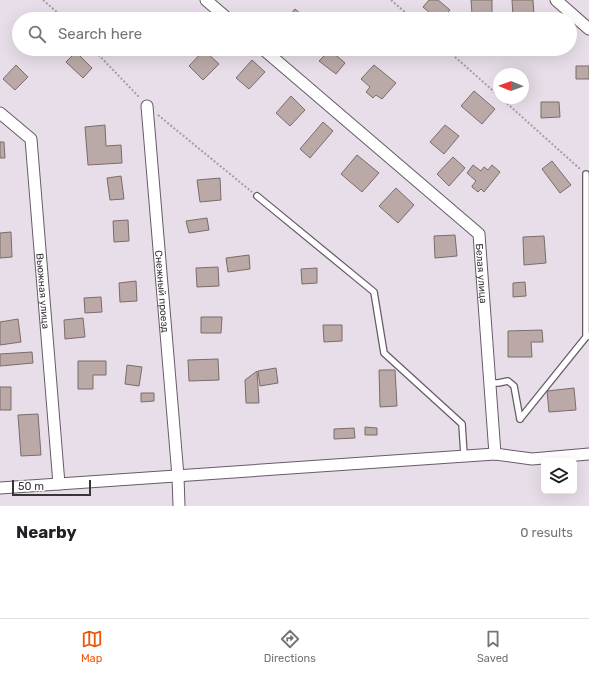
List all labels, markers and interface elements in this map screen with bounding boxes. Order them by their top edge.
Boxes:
search box [12,12,577,56]
icon: search [26,23,48,45]
text: Search here [58,25,142,43]
north arrow [493,68,529,104]
street label: Белая улица [473,243,489,304]
street label: Снежный проезд [152,250,171,333]
street label: Вьюжная улица [33,253,51,329]
map controls [541,458,577,494]
button: layers [541,458,577,494]
scale bar [12,478,91,497]
text: 50 m [18,480,44,493]
text: Nearby [16,522,77,542]
text: 0 results [520,525,573,540]
tab: Map [81,628,103,665]
tab: Directions [264,628,316,665]
tab: Saved [477,628,508,665]

